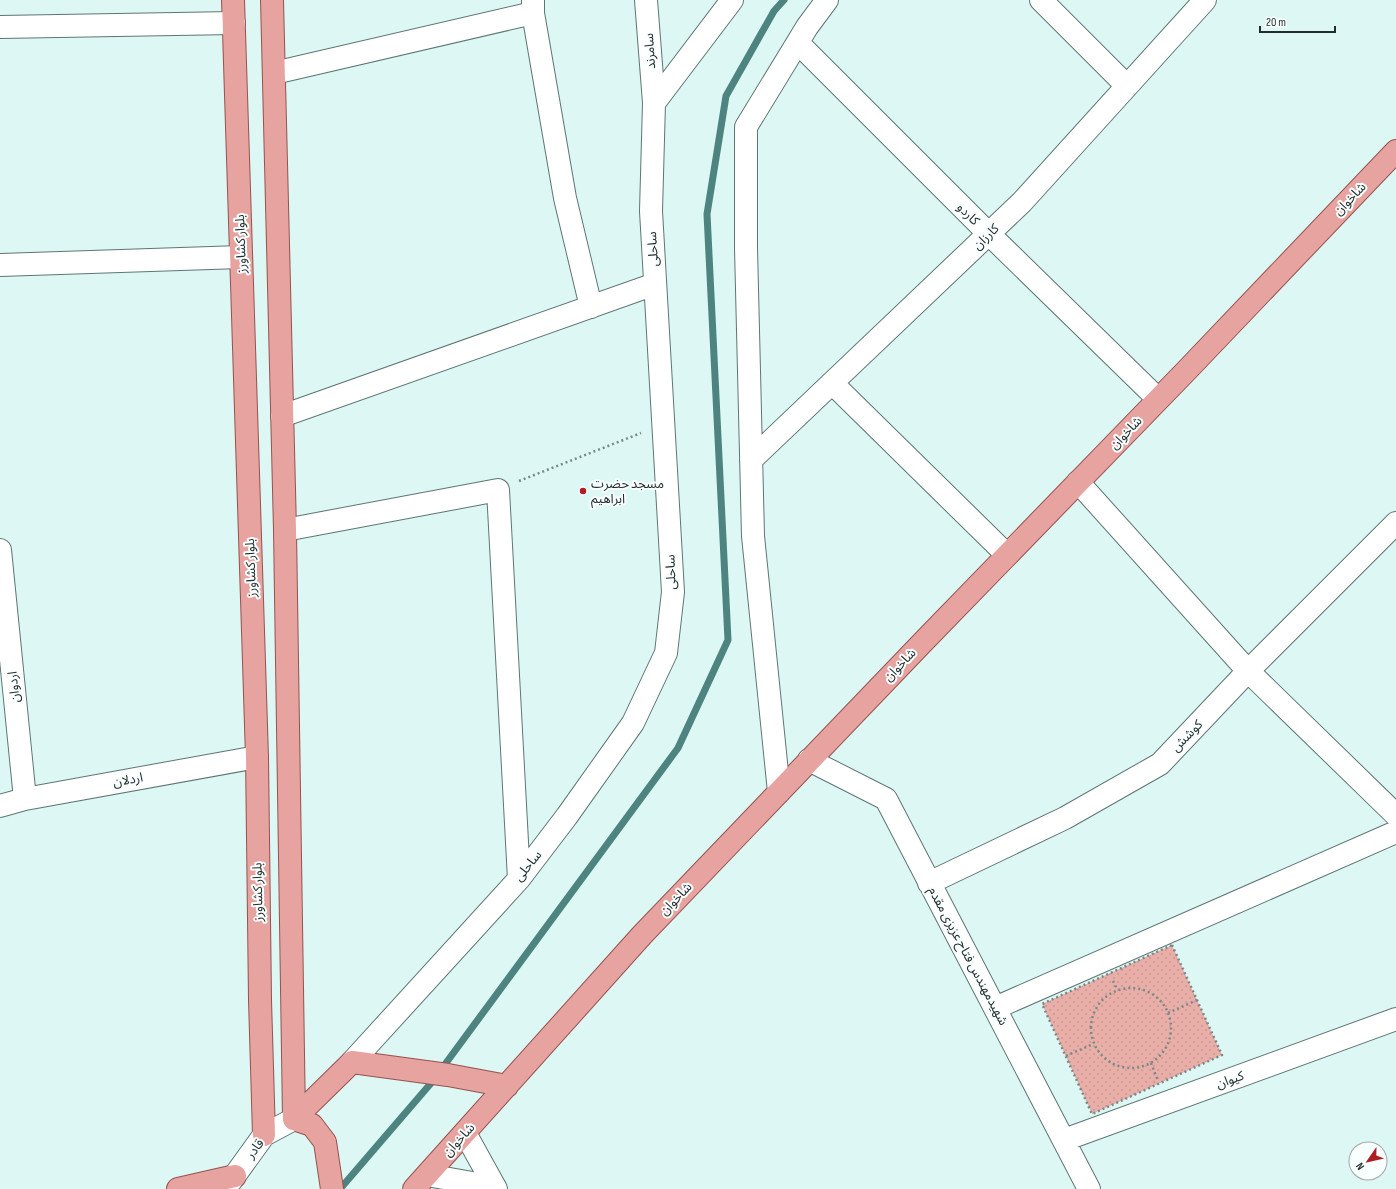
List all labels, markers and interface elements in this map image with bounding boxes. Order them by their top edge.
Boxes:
scale bar [1260,8,1335,34]
text: 20 m [1266,15,1286,30]
street label: سامرند [641,32,659,70]
street label: شاخوان [1330,179,1370,219]
street label: کاردو [953,199,983,229]
street label: بلوار کشاورز [232,214,250,275]
street label: کارزان [970,220,1003,253]
street label: ساحلی [644,231,662,267]
street label: شاخوان [1106,413,1146,453]
place label: مسجد حضرت ابراهیم [591,476,664,509]
marker: مسجد حضرت ابراهیم [578,486,588,496]
street label: بلوار کشاورز [242,538,260,599]
street label: ساحلی [662,554,680,590]
street label: شاخوان [880,645,920,685]
street label: اردوان [4,671,24,703]
street label: کوشش [1168,716,1206,755]
street label: اردلان [112,770,144,790]
street label: ساحلی [511,847,545,885]
street label: بلوار کشاورز [249,862,267,923]
street label: شاخوان [656,879,696,919]
street label: شهیدمهندس فتاح عزیزی مقدم [923,884,1011,1029]
street label: کیوان [1214,1067,1247,1092]
street label: شاخوان [440,1120,478,1160]
street label: قادر [242,1136,268,1163]
north arrow [1348,1141,1388,1181]
text: N [1353,1160,1367,1172]

